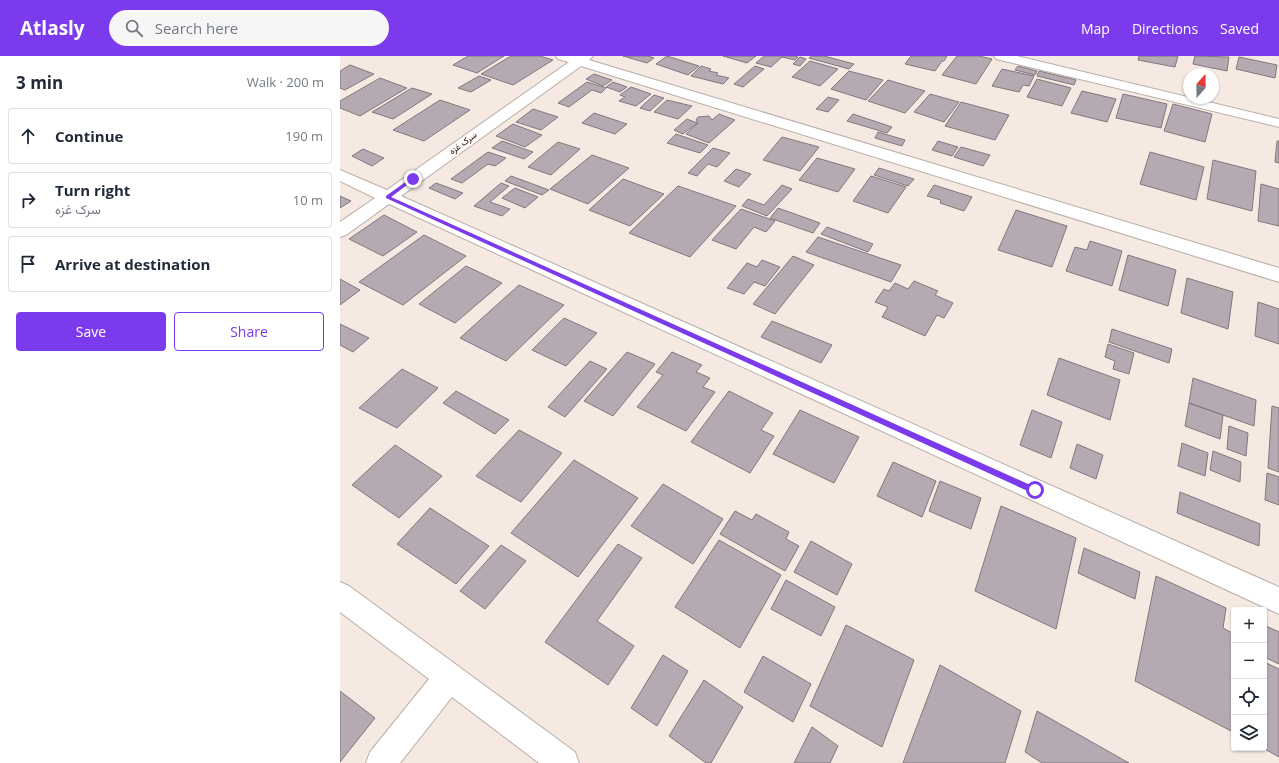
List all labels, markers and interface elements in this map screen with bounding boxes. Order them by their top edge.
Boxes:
search box [109,10,389,46]
text: Atlasly [20,15,85,41]
icon: search [123,17,145,39]
text: Search here [155,18,238,38]
text: Map [1081,19,1110,38]
text: Directions [1132,19,1198,38]
text: Saved [1220,19,1259,38]
north arrow [1183,68,1219,104]
text: 3 min [16,71,63,94]
text: Walk · 200 m [247,73,324,91]
icon: ahead [17,125,39,147]
text: Continue [55,126,123,146]
text: 190 m [285,127,323,145]
street label: سرک غزه [446,128,479,157]
route end [404,170,422,188]
text: Turn right [55,180,130,200]
icon: right [17,189,39,211]
text: 10 m [293,191,323,209]
text: سرک غزه [55,200,101,218]
icon: arrive [17,253,39,275]
text: Arrive at destination [55,254,210,274]
button: Save [16,312,166,351]
button: Share [174,312,324,351]
route start [1026,481,1044,499]
map controls [1231,607,1267,751]
button: + [1231,607,1267,643]
button: − [1231,643,1267,679]
button: locate [1231,679,1267,715]
button: layers [1231,715,1267,751]

